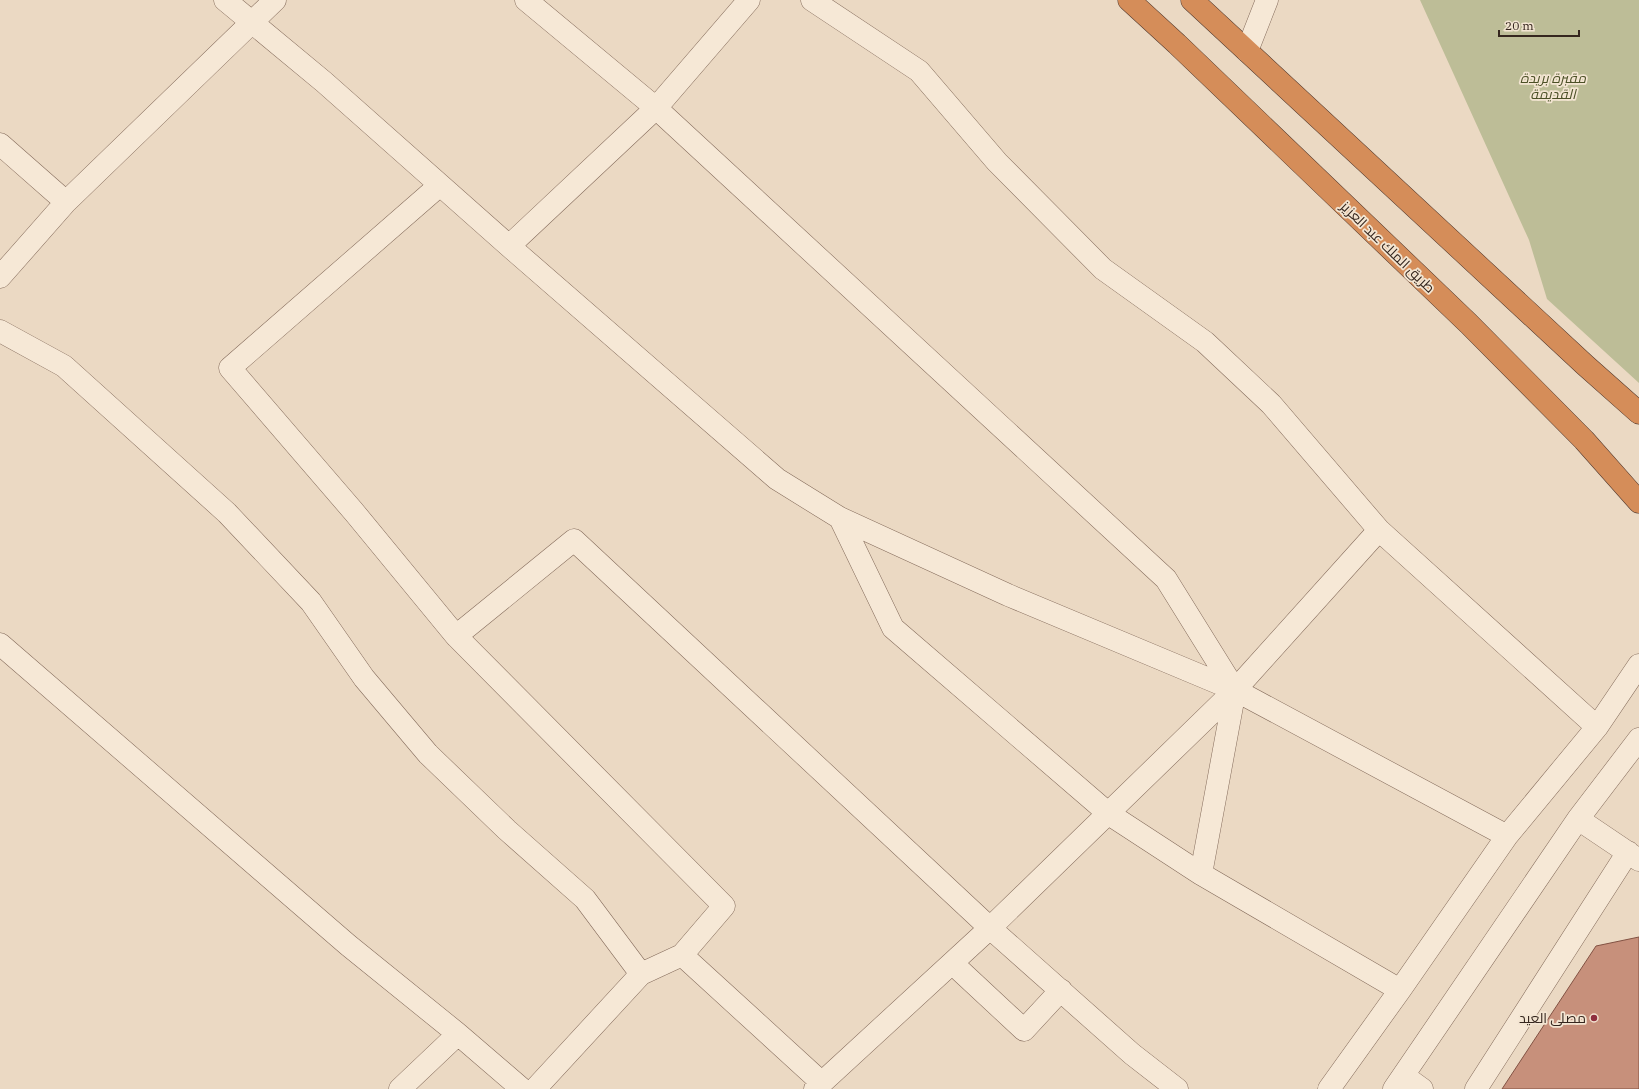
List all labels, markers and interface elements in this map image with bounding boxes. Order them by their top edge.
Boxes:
scale bar [1499,12,1579,38]
text: 20 m [1505,18,1534,33]
park label: مقبرة بريدة القديمة [1520,69,1587,103]
street label: طريق الملك عبد العزيز [1336,197,1439,297]
place label: مصلى العيد [1519,1009,1586,1027]
marker: مصلى العيد [1589,1013,1599,1023]

